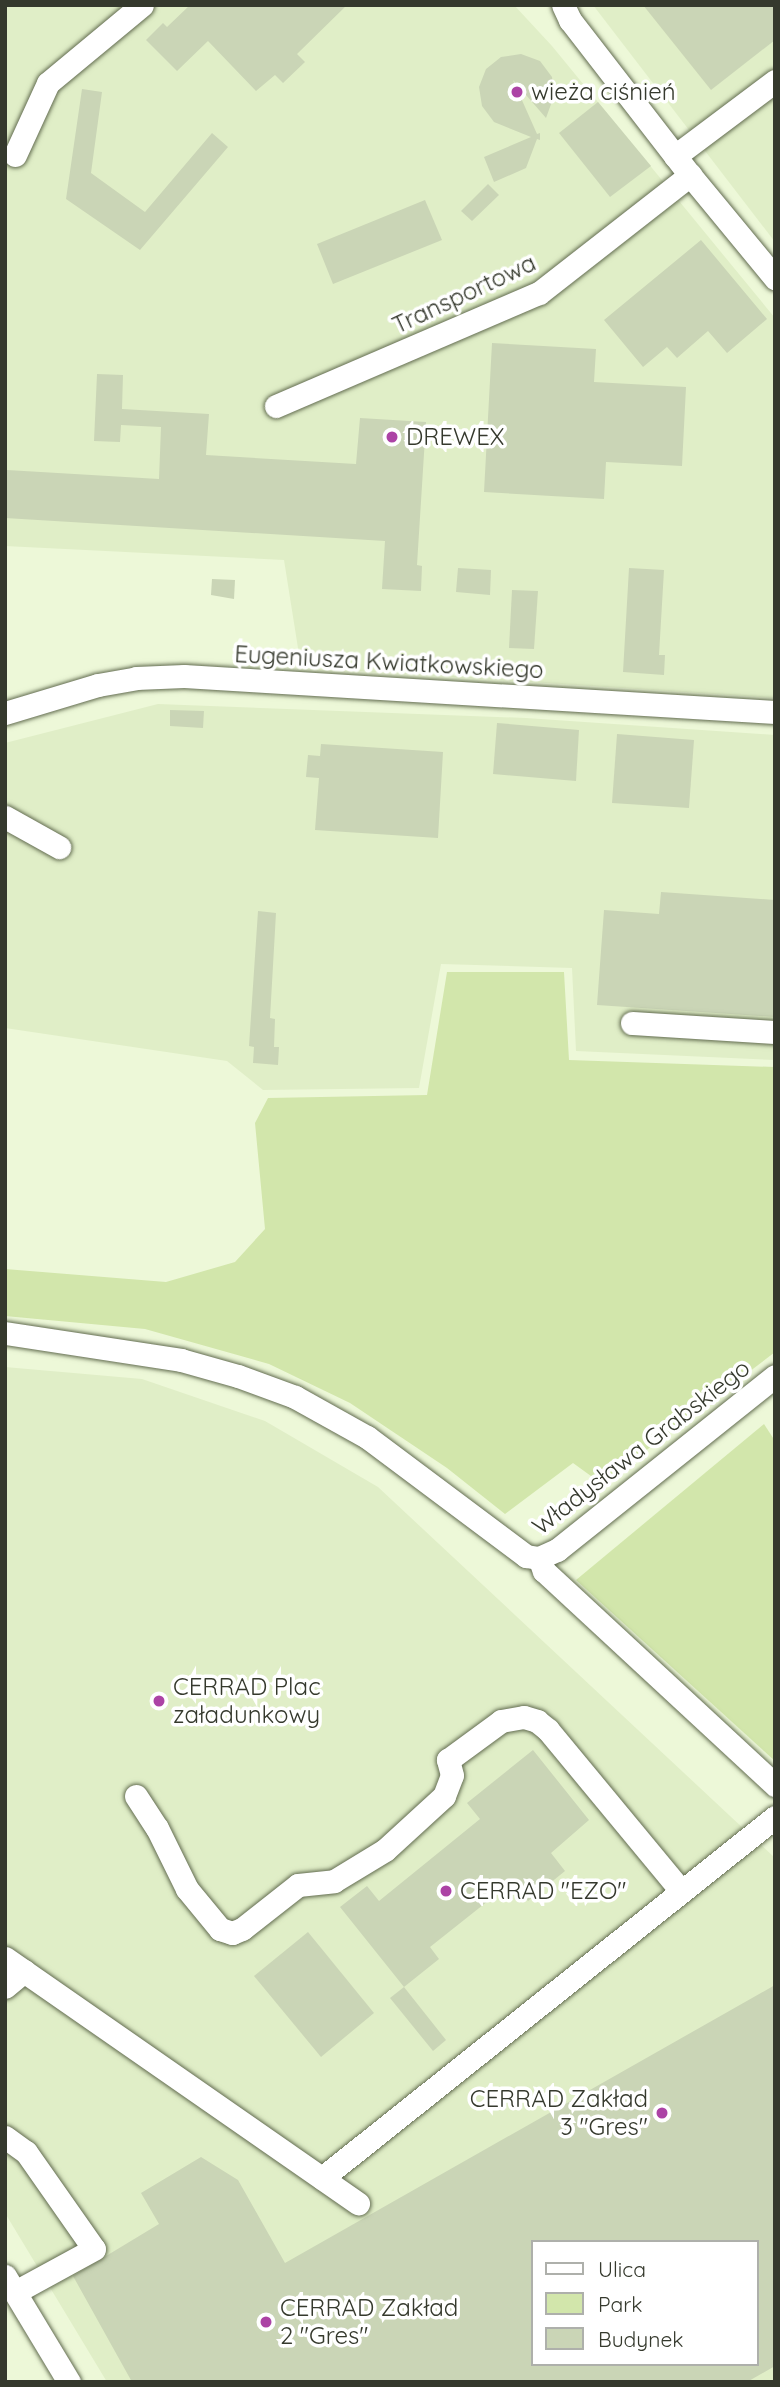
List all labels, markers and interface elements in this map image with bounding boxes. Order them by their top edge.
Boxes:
place label: wieża ciśnień [531,78,676,106]
marker: wieża ciśnień [509,84,525,100]
street label: Transportowa [388,248,540,340]
place label: DREWEX [406,423,504,451]
marker: DREWEX [384,429,400,445]
street label: Eugeniusza Kwiatkowskiego [234,640,544,684]
street label: Władysława Grabskiego [527,1353,755,1541]
place label: CERRAD Plac załadunkowy [173,1673,321,1729]
marker: CERRAD Plac załadunkowy [151,1693,167,1709]
place label: CERRAD "EZO" [460,1877,627,1905]
marker: CERRAD "EZO" [438,1883,454,1899]
place label: CERRAD Zakład 3 "Gres" [470,2085,648,2141]
marker: CERRAD Zakład 3 "Gres" [654,2105,670,2121]
legend [532,2240,759,2366]
text: Ulica [598,2256,646,2282]
text: Park [598,2291,642,2317]
place label: CERRAD Zakład 2 "Gres" [280,2294,458,2350]
marker: CERRAD Zakład 2 "Gres" [258,2314,274,2330]
text: Budynek [598,2326,684,2352]

